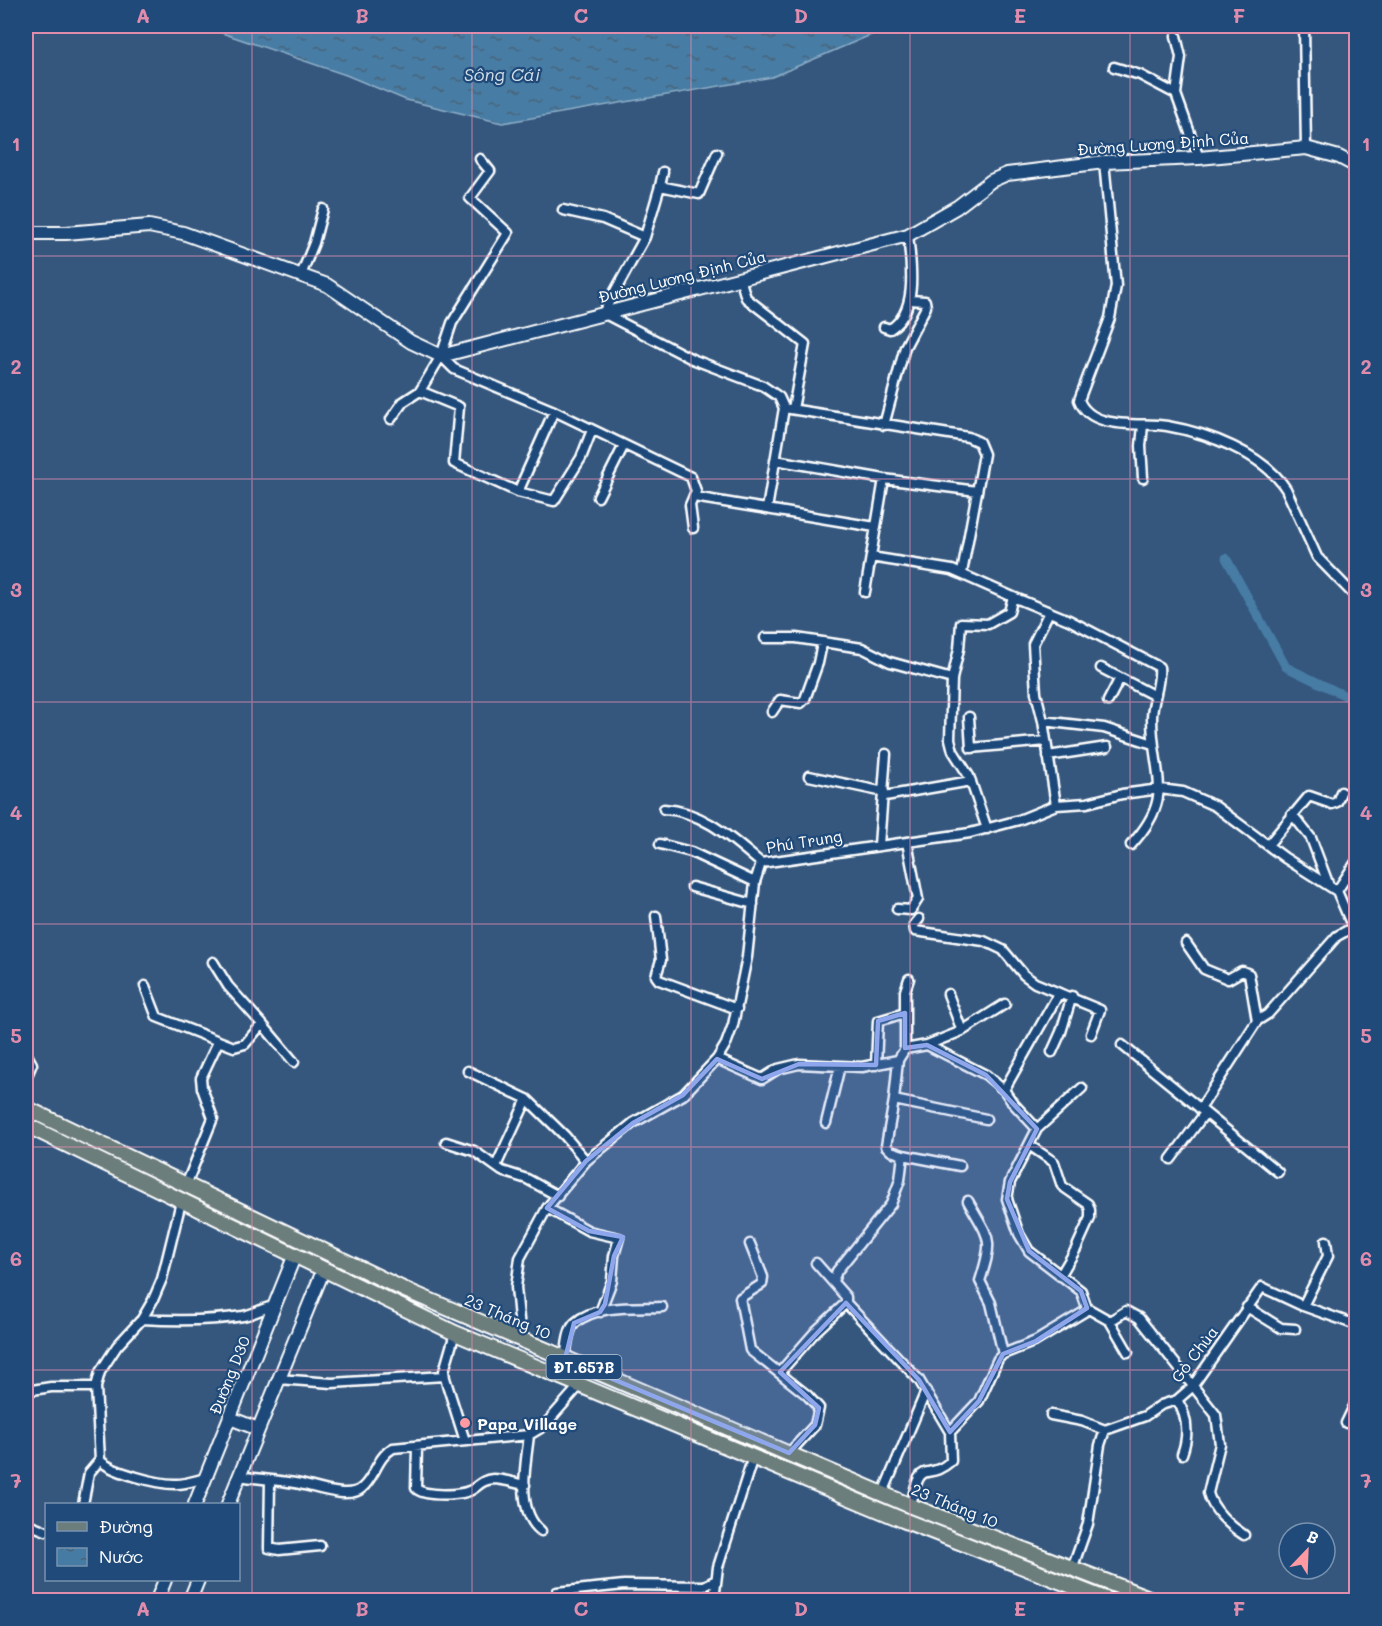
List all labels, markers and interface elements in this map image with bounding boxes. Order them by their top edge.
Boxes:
text: A [136,2,150,28]
text: B [355,2,369,28]
text: C [574,2,589,28]
text: D [794,2,808,28]
text: E [1014,2,1026,28]
text: F [1233,2,1246,28]
water label: Sông Cái [464,62,541,86]
street label: Đường Lương Định Của [1076,127,1250,159]
text: 1 [12,130,20,156]
text: 1 [1362,130,1370,156]
street label: Đường Lương Định Của [596,245,768,307]
text: 2 [10,353,22,379]
text: 2 [1360,353,1372,379]
text: 3 [10,576,22,602]
text: 3 [1360,576,1372,602]
text: 4 [10,799,23,825]
text: 4 [1360,799,1373,825]
street label: Phú Trung [765,825,843,857]
text: 5 [10,1022,22,1048]
text: 5 [1360,1022,1372,1048]
text: 6 [10,1245,22,1271]
text: 6 [1360,1245,1372,1271]
street label: 23 Tháng 10 [462,1288,554,1344]
street label: Gò Chùa [1166,1321,1222,1387]
street label: Đường D30 [204,1332,254,1418]
road number: ĐT.657B [546,1355,622,1379]
place label: Papa Village [477,1413,577,1434]
marker: Papa Village [458,1416,472,1430]
text: 7 [10,1467,22,1493]
text: 7 [1360,1467,1372,1493]
street label: 23 Tháng 10 [909,1478,1002,1532]
legend [45,1503,240,1581]
text: Đường [99,1514,153,1538]
north arrow [1277,1521,1337,1581]
text: B [1304,1525,1322,1549]
text: Nước [99,1544,143,1568]
text: A [136,1595,150,1621]
text: B [355,1595,369,1621]
text: C [574,1595,589,1621]
text: D [794,1595,808,1621]
text: E [1014,1595,1026,1621]
text: F [1233,1595,1246,1621]

